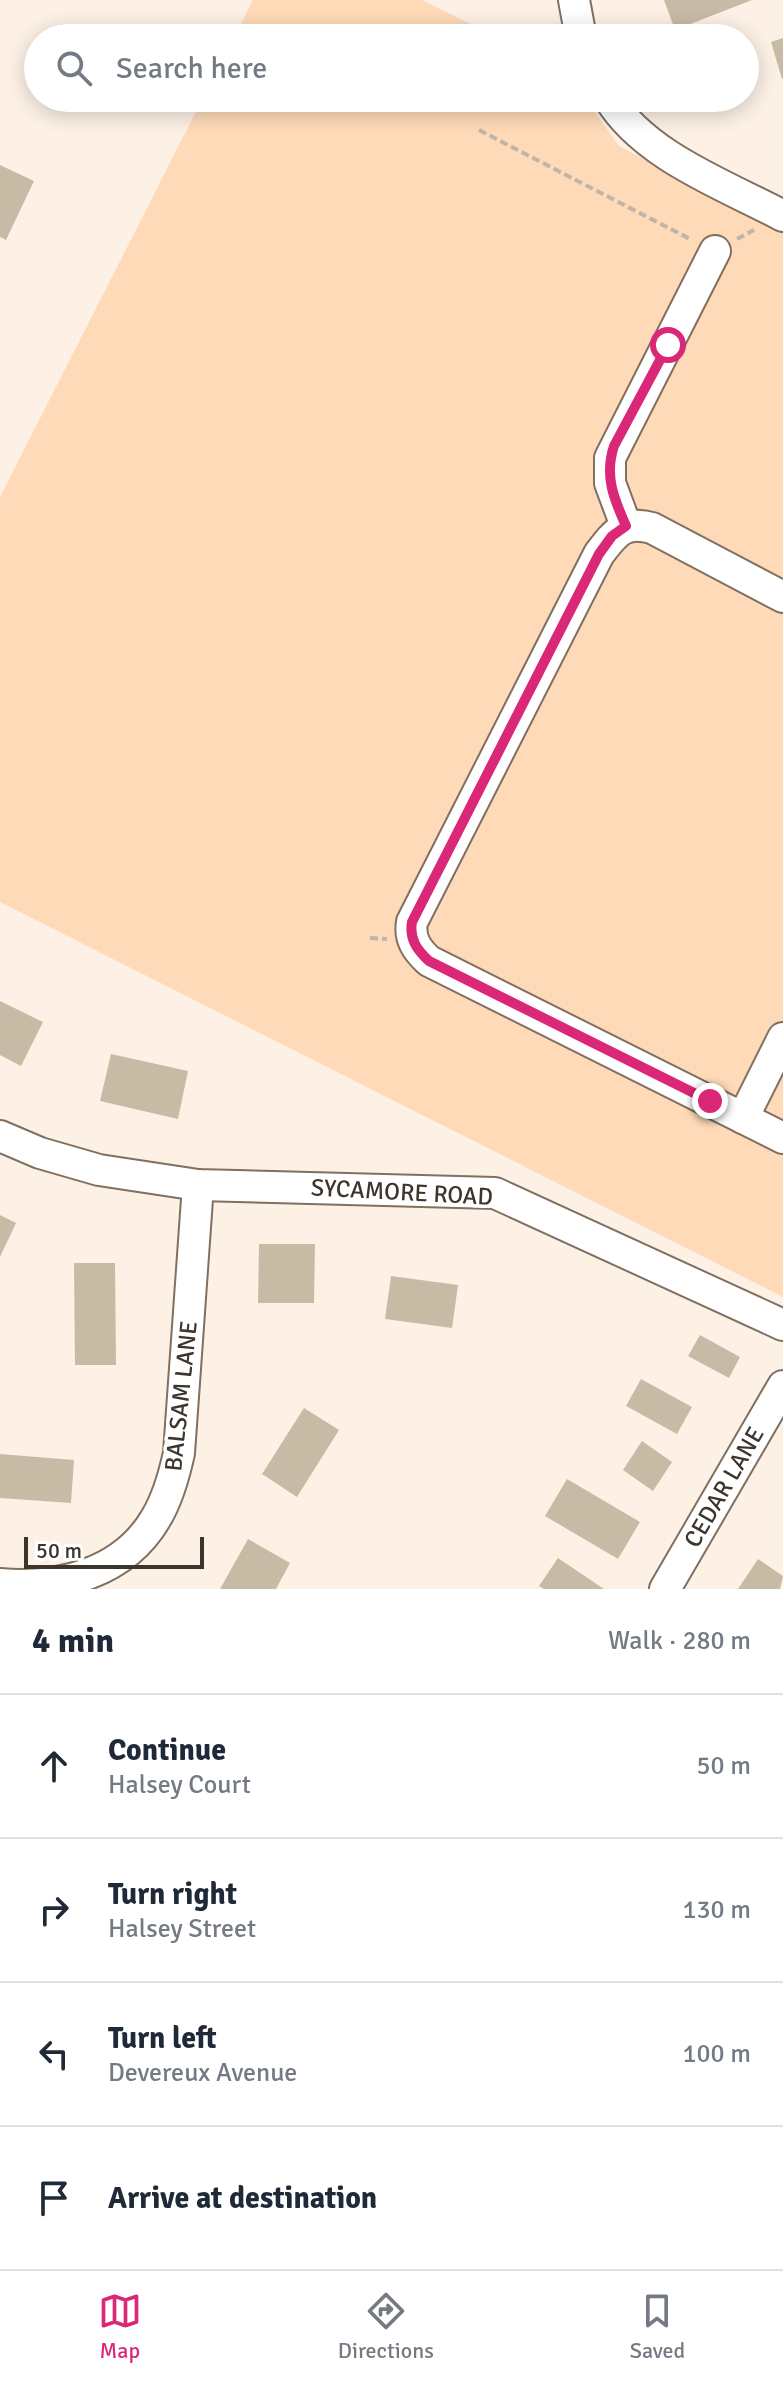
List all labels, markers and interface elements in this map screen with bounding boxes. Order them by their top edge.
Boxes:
search box [24,24,759,112]
icon: search [52,46,96,90]
text: Search here [116,50,267,87]
route start [650,327,686,363]
route end [692,1083,728,1119]
street label: SYCAMORE ROAD [310,1172,494,1212]
street label: BALSAM LANE [158,1319,204,1473]
street label: CEDAR LANE [677,1421,771,1553]
scale bar [24,1533,204,1569]
text: 50 m [36,1537,82,1564]
text: 4 min [32,1620,114,1662]
text: Walk · 280 m [608,1625,751,1657]
text: Continue [108,1732,226,1769]
icon: ahead [32,1744,76,1788]
text: 50 m [696,1750,751,1782]
text: Halsey Court [108,1769,251,1801]
text: Turn right [108,1876,237,1913]
icon: right [32,1888,76,1932]
text: 130 m [682,1894,751,1926]
text: Halsey Street [108,1913,256,1945]
text: Turn left [108,2020,217,2057]
icon: left [32,2032,76,2076]
text: 100 m [682,2038,751,2070]
text: Devereux Avenue [108,2057,297,2089]
icon: arrive [32,2176,76,2220]
text: Arrive at destination [108,2180,377,2217]
tab: Map [98,2289,142,2364]
tab: Directions [338,2289,434,2364]
tab: Saved [630,2289,685,2364]

